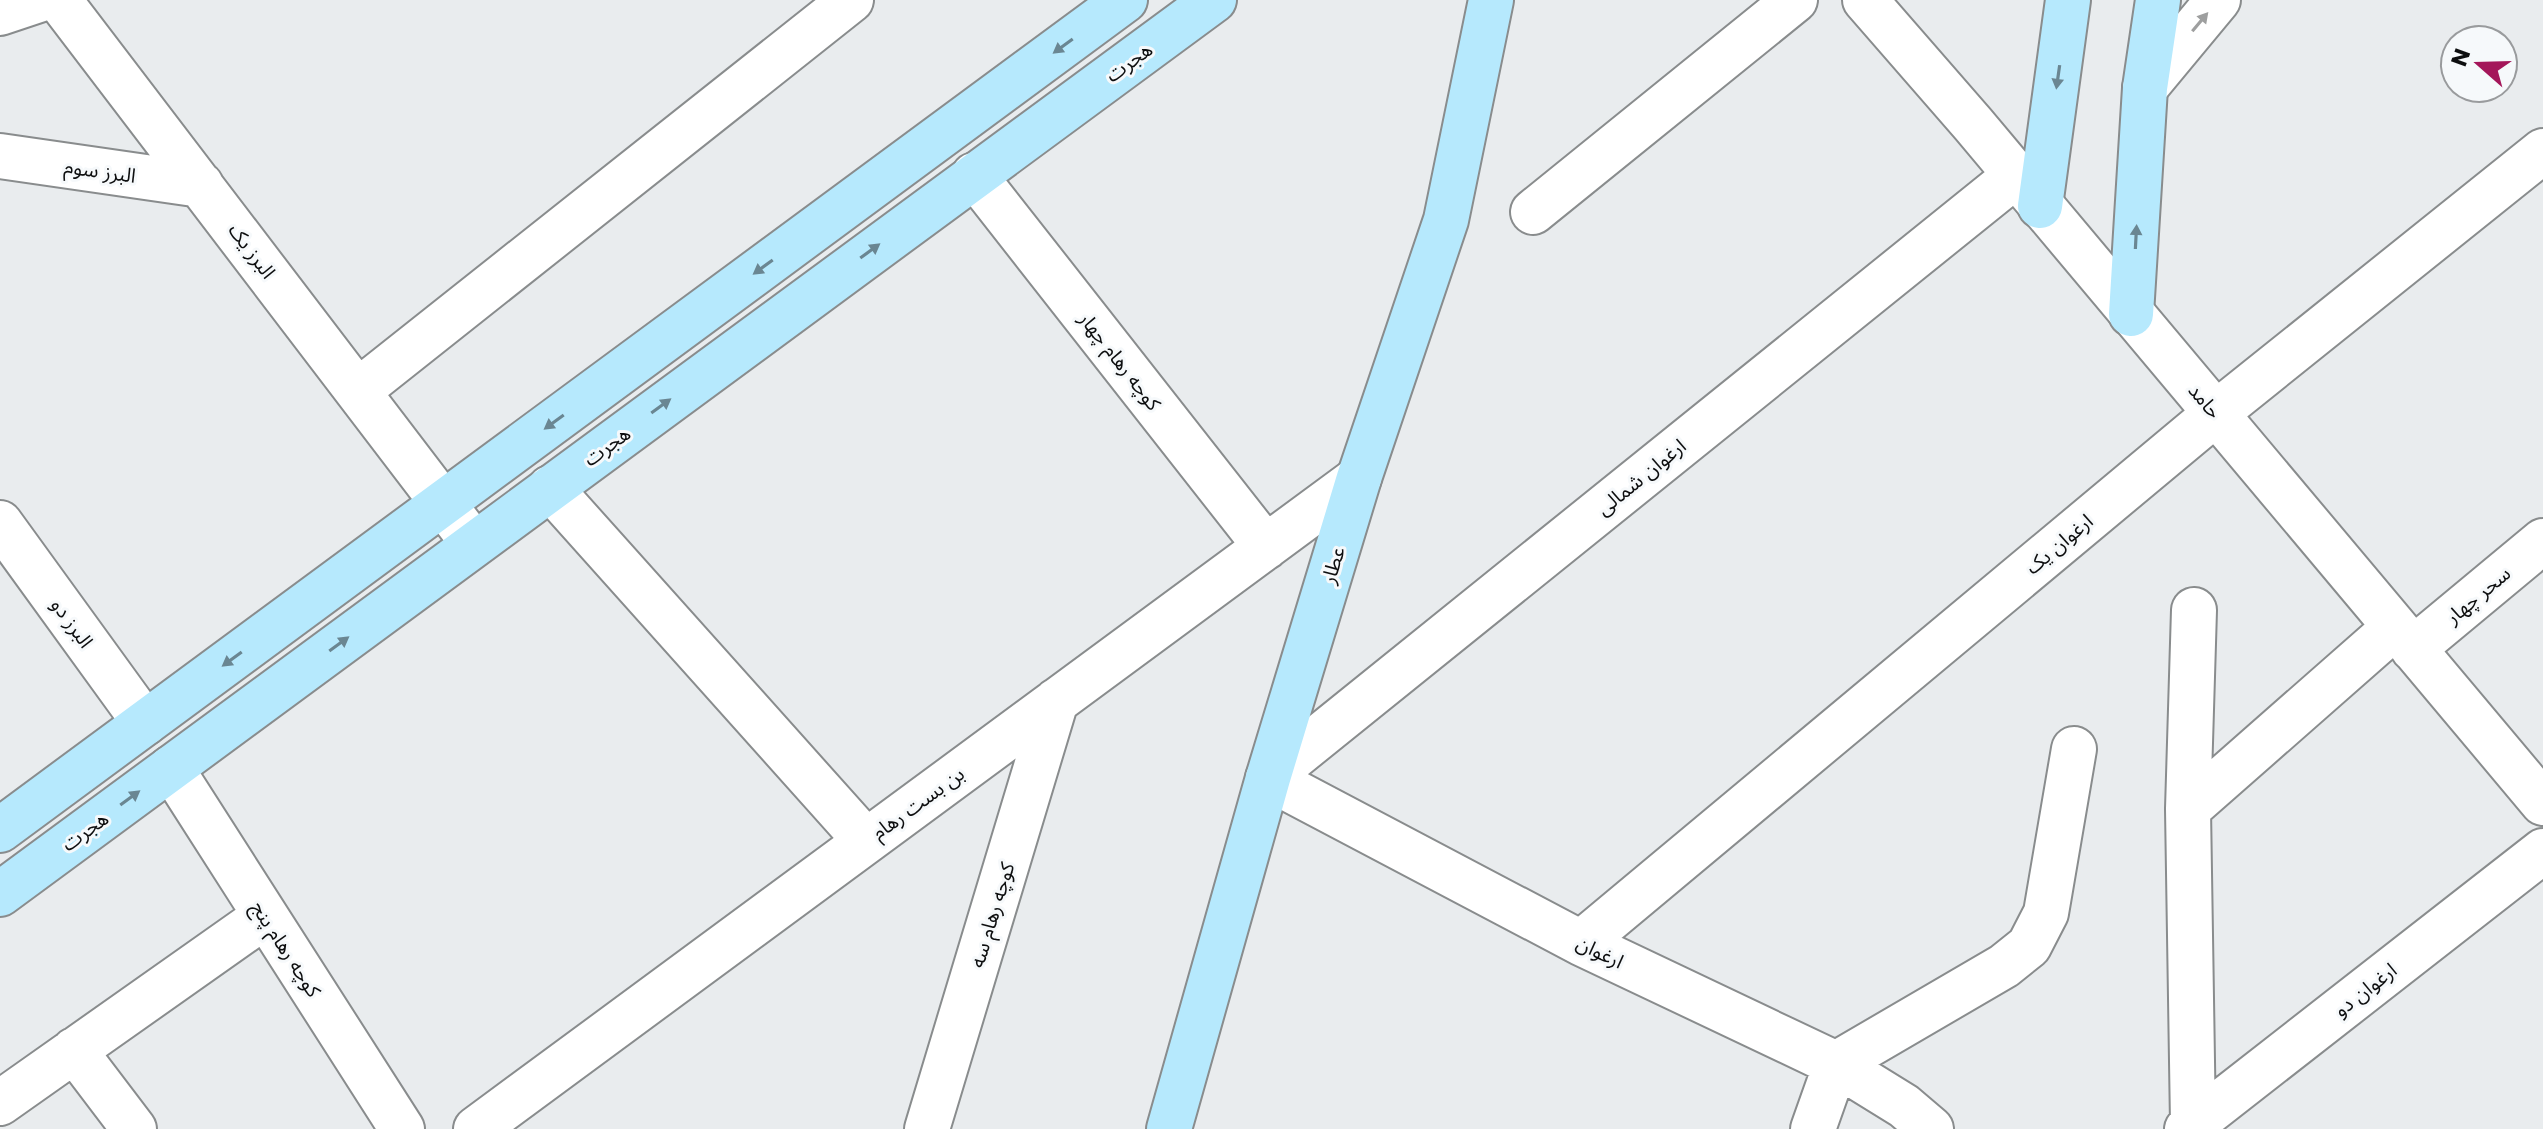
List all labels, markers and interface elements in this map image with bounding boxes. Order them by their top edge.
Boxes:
one-way arrow [2191,13,2208,33]
north arrow [2439,24,2519,104]
street label: هجرت [1100,35,1158,89]
one-way arrow [1052,38,1073,54]
text: N [2443,44,2478,70]
one-way arrow [2051,65,2064,90]
street label: البرز سوم [62,152,138,191]
street label: البرز یک [222,217,282,285]
one-way arrow [2130,224,2143,249]
one-way arrow [860,244,881,260]
one-way arrow [753,259,774,275]
street label: کوچه رهام چهار [1071,305,1168,418]
street label: حامد [2182,377,2228,425]
one-way arrow [651,399,672,414]
one-way arrow [544,413,564,429]
street label: هجرت [578,419,636,473]
street label: ارغوان شمالی [1590,432,1692,522]
street label: ارغوان یک [2019,507,2099,581]
street label: عطار [1314,543,1352,588]
street label: سحر چهار [2439,560,2516,631]
street label: البرز دو [44,592,100,654]
one-way arrow [329,636,350,652]
one-way arrow [221,651,243,667]
street label: بن بست رهام [866,760,971,847]
one-way arrow [120,791,141,806]
street label: هجرت [56,804,114,858]
street label: کوچه رهام سه [963,858,1022,971]
street label: کوچه رهام پنج [244,896,328,1004]
street label: ارغوان [1572,929,1628,975]
street label: ارغوان دو [2327,956,2403,1024]

